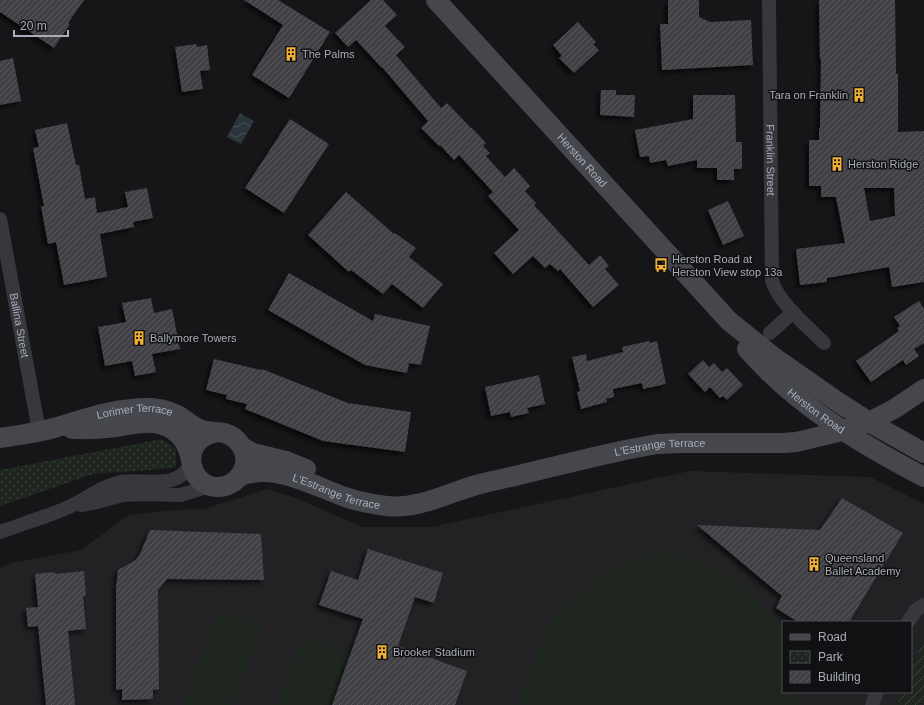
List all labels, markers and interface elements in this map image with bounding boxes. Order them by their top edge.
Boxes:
scale bar [14,12,68,38]
text: 20 m [20,19,47,33]
building icon: The Palms [283,46,299,62]
place label: The Palms [302,48,355,60]
building icon: Tara on Franklin [851,87,867,103]
place label: Tara on Franklin [769,89,848,101]
street label: Franklin Street [764,124,777,196]
street label: Herston Road [555,131,610,189]
building icon: Herston Ridge [829,156,845,172]
place label: Herston Ridge [848,158,918,170]
place label: Herston Road at Herston View stop 13a [672,253,783,278]
bus stop icon: Herston Road at Herston View stop 13a [653,257,669,273]
street label: Ballina Street [8,292,31,359]
building icon: Ballymore Towers [131,330,147,346]
place label: Ballymore Towers [150,332,237,344]
street label: Herston Road [785,386,847,436]
street label: Lorimer Terrace [95,402,174,421]
street label: L'Estrange Terrace [613,437,705,458]
street label: L'Estrange Terrace [291,471,381,511]
place label: Queensland Ballet Academy [825,552,901,577]
building icon: Queensland Ballet Academy [806,556,822,572]
legend [782,621,912,693]
text: Road [818,630,847,644]
building icon: Brooker Stadium [374,644,390,660]
place label: Brooker Stadium [393,646,475,658]
text: Park [818,650,844,664]
text: Building [818,670,861,684]

